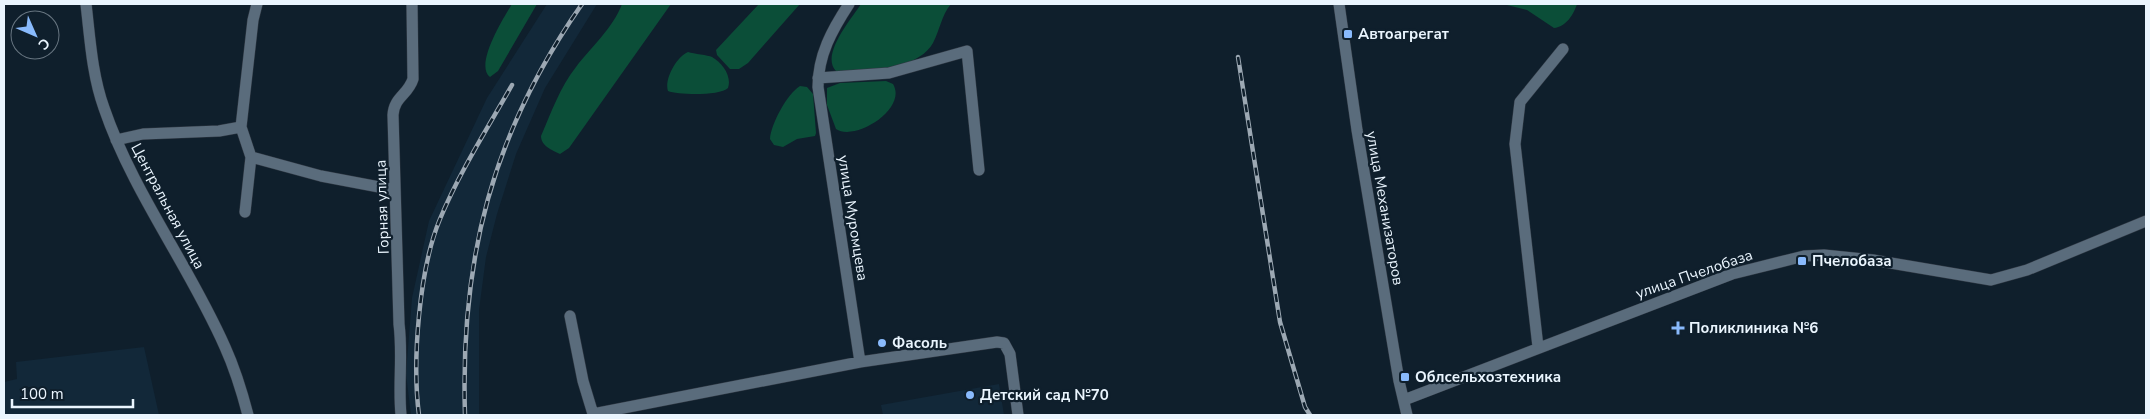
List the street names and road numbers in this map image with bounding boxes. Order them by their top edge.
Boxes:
street label: улица Механизаторов [1362,129,1408,287]
street label: Центральная улица [126,140,210,272]
street label: улица Муромцева [833,154,873,282]
street label: Горная улица [370,159,394,255]
street label: улица Пчелобаза [1633,245,1755,303]

